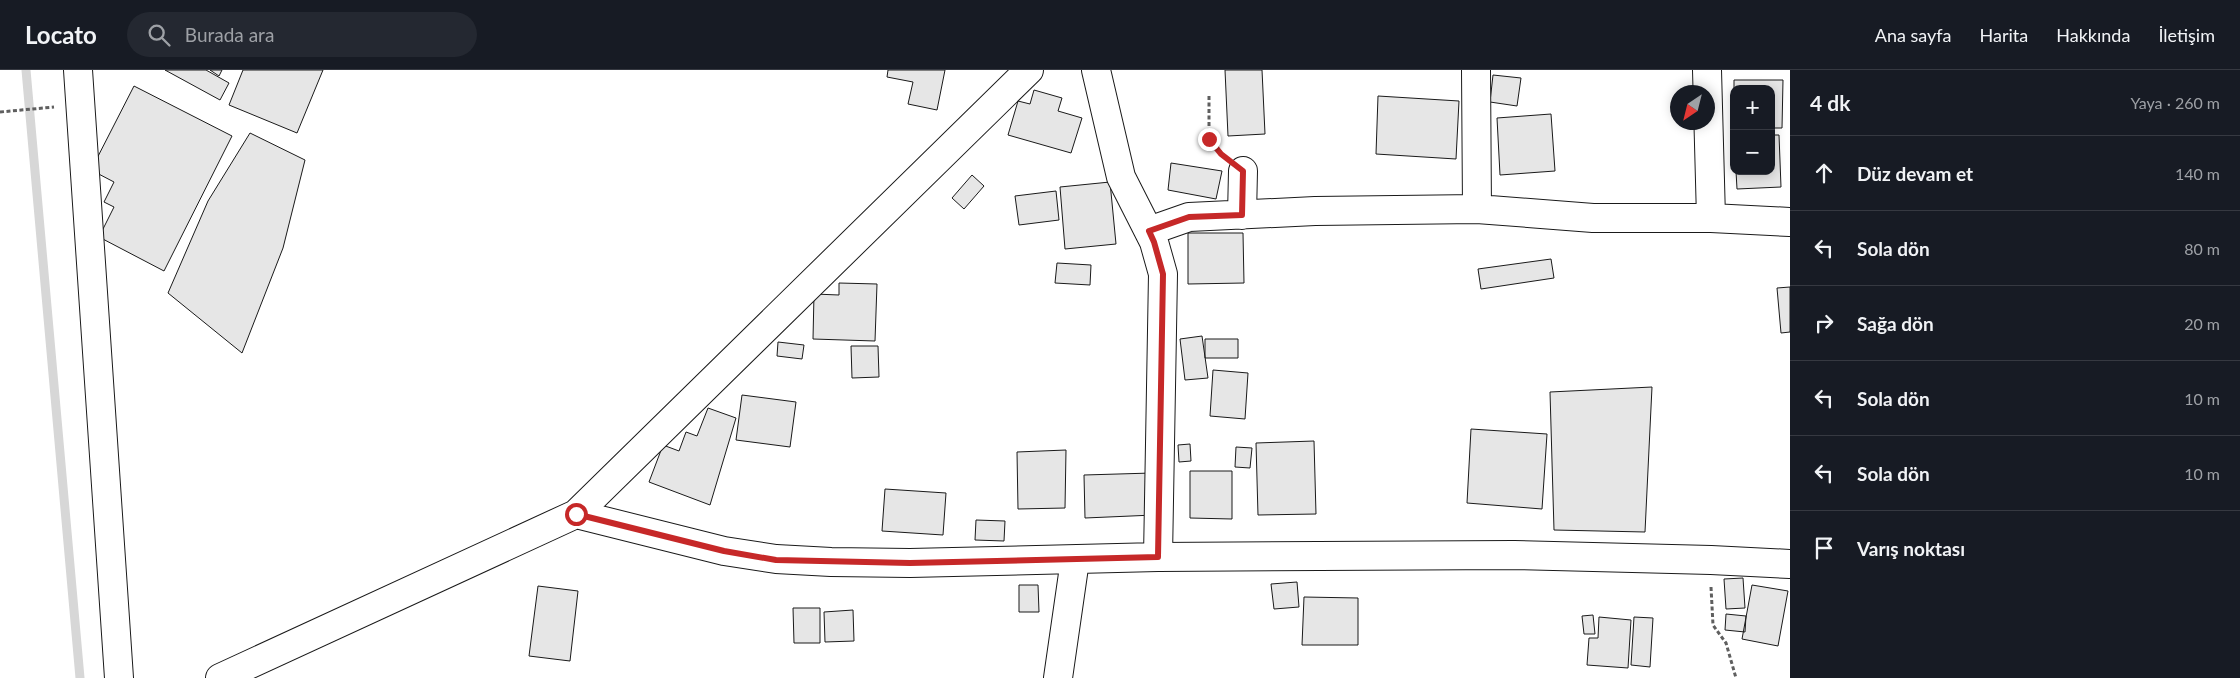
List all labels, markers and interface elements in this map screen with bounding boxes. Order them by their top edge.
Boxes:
search box [127,12,477,57]
text: Locato [25,20,97,49]
icon: search [145,21,173,49]
text: Burada ara [185,23,274,46]
text: Ana sayfa [1875,24,1952,46]
text: Harita [1980,24,2028,46]
text: Hakkında [2056,24,2130,46]
text: İletişim [2158,24,2215,46]
north arrow [1670,85,1715,130]
map controls [1730,85,1775,175]
button: + [1730,85,1775,130]
text: 4 dk [1810,90,1850,115]
text: Yaya · 260 m [2131,93,2220,112]
route end [1198,128,1221,151]
button: − [1730,130,1775,175]
icon: ahead [1810,159,1838,187]
text: Düz devam et [1857,162,1973,185]
text: 140 m [2175,164,2220,183]
icon: left [1810,234,1838,262]
text: Sola dön [1857,237,1930,260]
text: 80 m [2184,239,2220,258]
icon: right [1810,309,1838,337]
text: Sağa dön [1857,312,1934,335]
text: 20 m [2184,314,2220,333]
icon: left [1810,384,1838,412]
text: Sola dön [1857,387,1930,410]
text: 10 m [2184,389,2220,408]
icon: left [1810,459,1838,487]
text: Sola dön [1857,462,1930,485]
text: 10 m [2184,464,2220,483]
route start [565,503,588,526]
icon: arrive [1810,534,1838,562]
text: Varış noktası [1857,537,1965,560]

